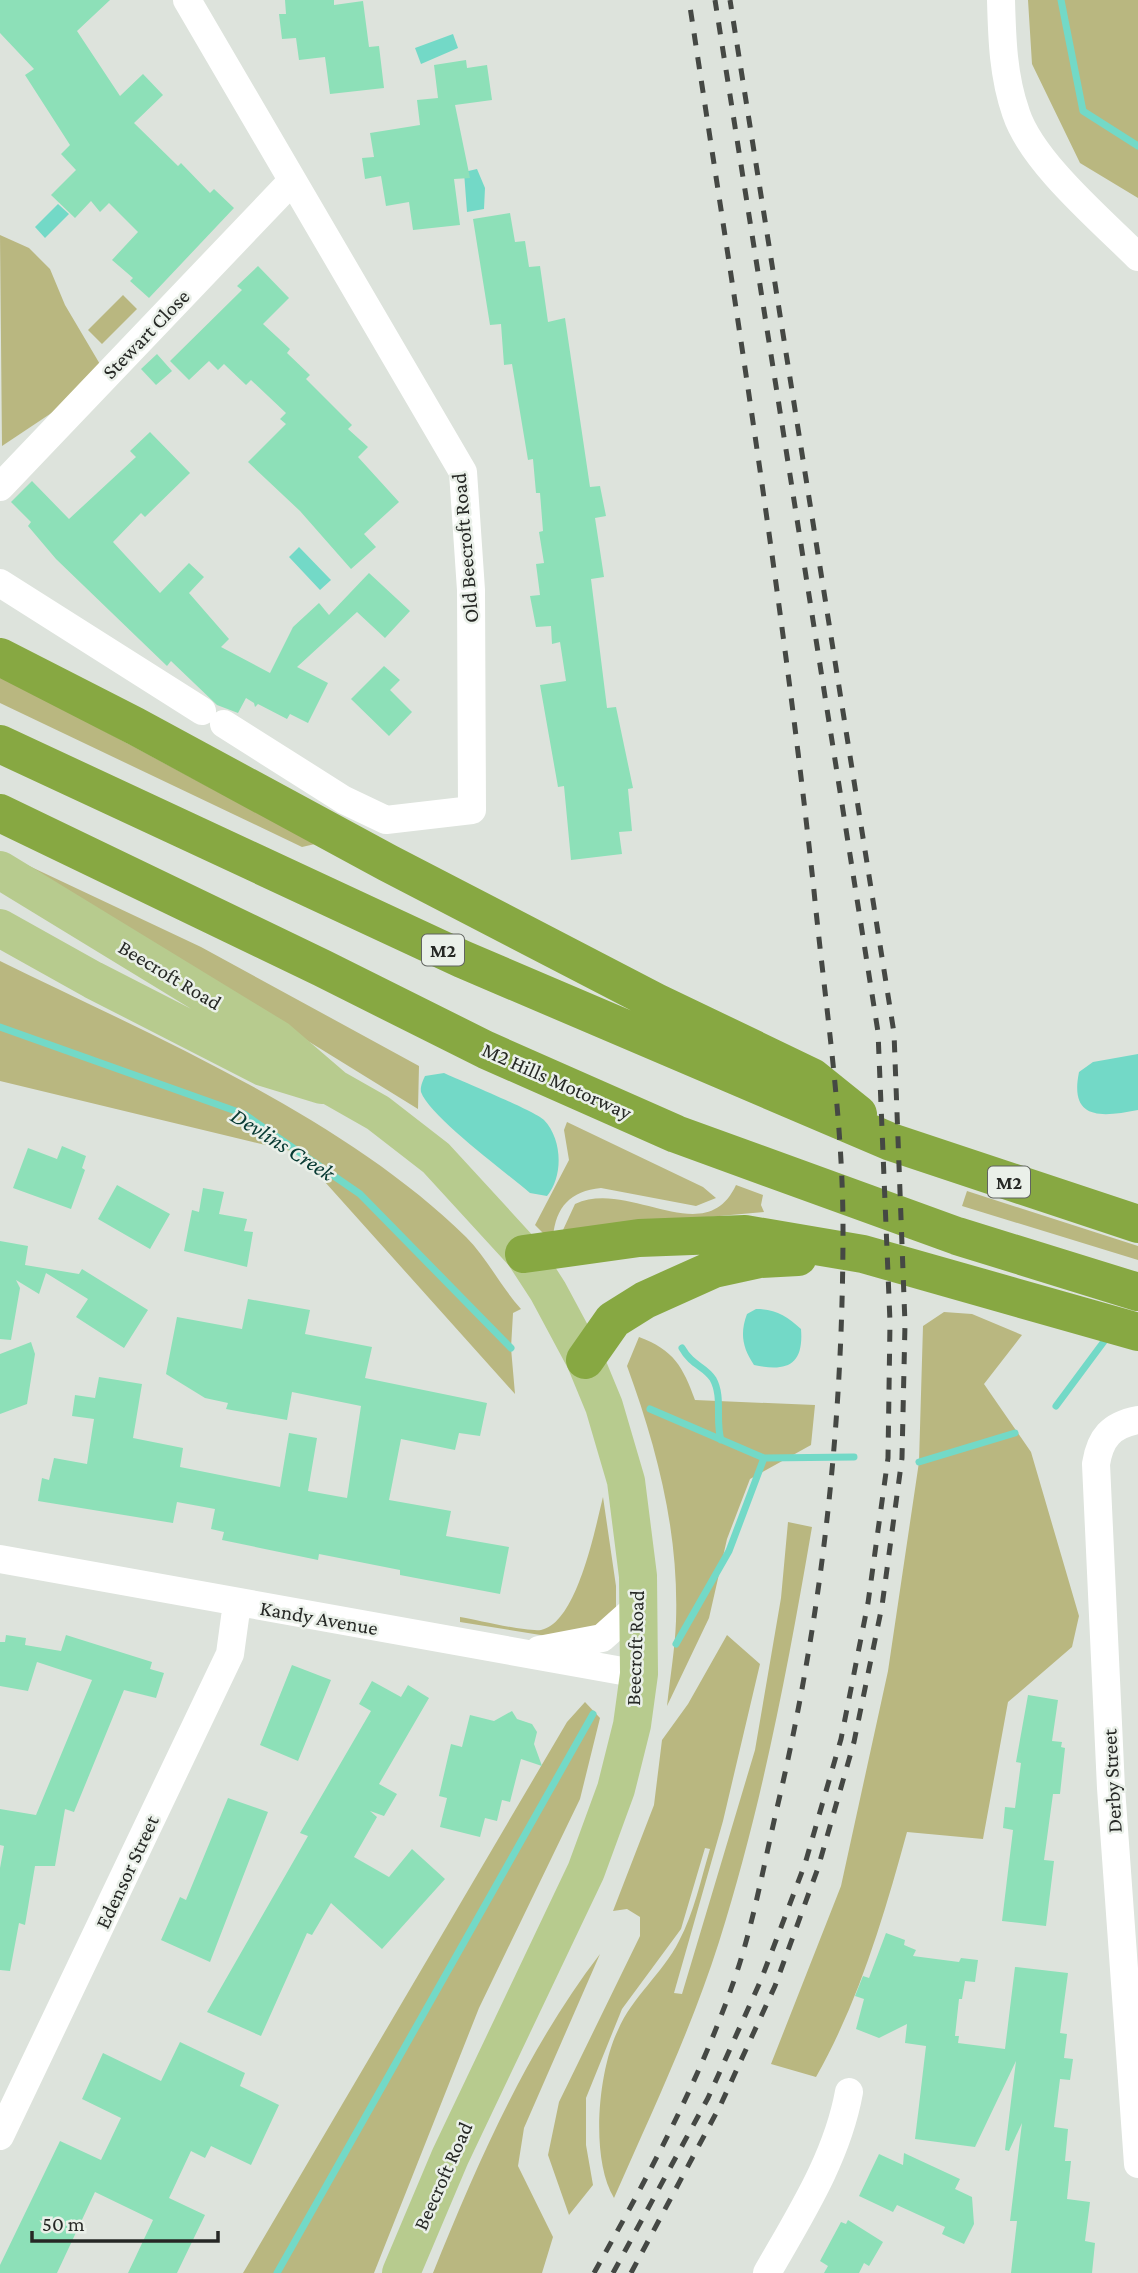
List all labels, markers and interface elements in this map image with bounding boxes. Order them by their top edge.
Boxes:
street label: Stewart Close [97,284,195,384]
street label: Old Beecroft Road [446,472,484,624]
road number: M2 [422,934,464,966]
street label: Beecroft Road [114,935,226,1015]
street label: M2 Hills Motorway [479,1037,636,1125]
water label: Devlins Creek [226,1102,340,1187]
road number: M2 [988,1166,1030,1198]
street label: Beecroft Road [621,1590,649,1706]
street label: Kandy Avenue [258,1596,380,1640]
street label: Derby Street [1097,1727,1127,1834]
street label: Edensor Street [90,1811,164,1932]
street label: Beecroft Road [408,2118,478,2234]
scale bar [32,2200,217,2244]
text: 50 m [42,2212,85,2236]

